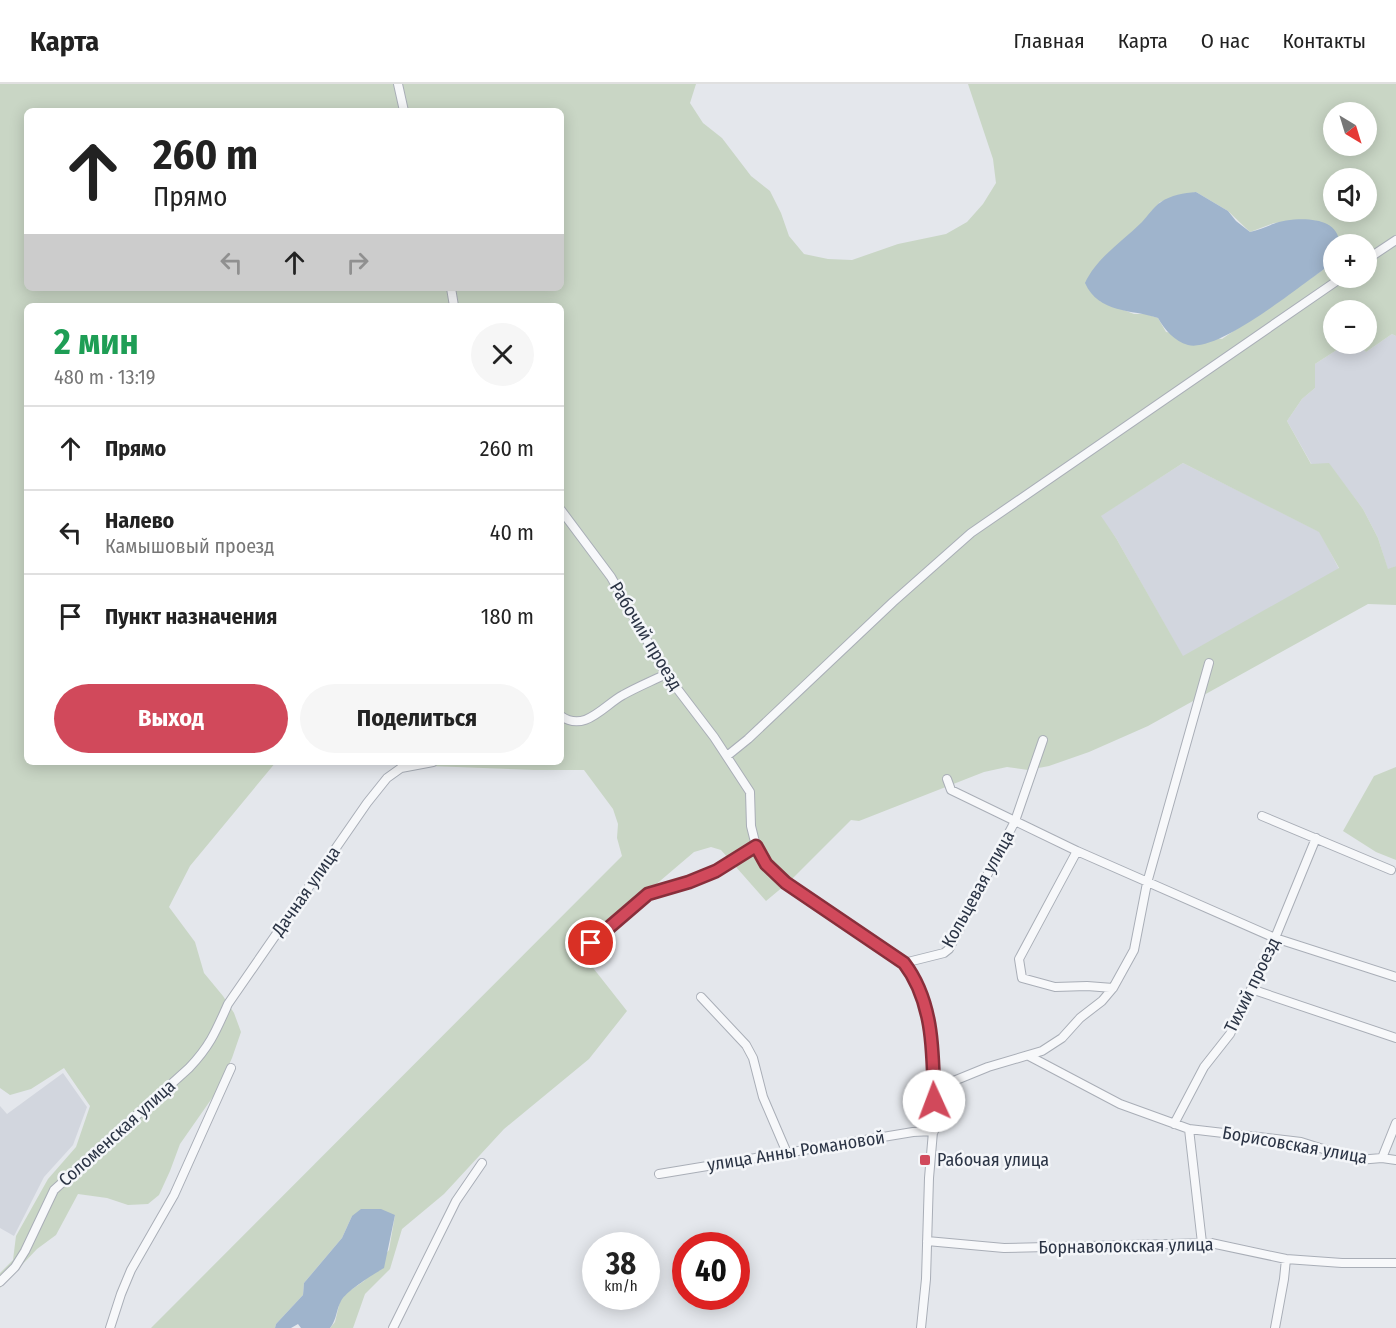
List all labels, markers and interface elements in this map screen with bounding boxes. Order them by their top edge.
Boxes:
text: Карта [30,25,99,58]
text: Главная [1014,28,1085,54]
text: Карта [1118,28,1168,54]
text: О нас [1201,28,1249,54]
text: Контакты [1282,28,1366,54]
north arrow [1323,102,1377,156]
map controls [1323,102,1377,354]
text: 260 m [153,130,258,180]
icon: ahead [54,132,132,210]
button: sound [1323,168,1377,222]
text: Прямо [153,181,227,213]
button: + [1323,234,1377,288]
icon: left [215,246,248,279]
icon: ahead [278,246,311,279]
icon: right [341,246,374,279]
button: − [1323,300,1377,354]
text: 2 мин [54,320,139,364]
button: close [471,323,534,386]
text: 480 m · 13:19 [54,365,156,389]
icon: ahead [54,432,87,465]
text: Прямо [105,435,166,462]
text: 260 m [480,435,534,462]
text: Налево [105,507,174,534]
icon: left [54,516,87,549]
text: 40 m [490,519,534,546]
text: Камышовый проезд [105,534,274,558]
street label: Рабочий проезд [605,578,687,694]
icon: arrive [54,600,87,633]
text: Пункт назначения [105,603,277,630]
text: 180 m [481,603,534,630]
button: Выход [54,684,288,753]
button: Поделиться [300,684,534,753]
street label: Кольцевая улица [937,826,1019,951]
street label: Дачная улица [266,842,345,941]
pin [565,917,616,968]
icon: arrive [574,926,607,959]
street label: Тихий проезд [1220,934,1284,1036]
position arrow [902,1069,966,1133]
street label: Соломенская улица [54,1075,180,1191]
street label: Борисовская улица [1221,1121,1369,1169]
street label: улица Анны Романовой [706,1126,886,1176]
place label: Рабочая улица [937,1149,1049,1171]
marker: Рабочая улица [918,1153,932,1167]
speed limit sign: 40 [672,1232,750,1310]
street label: Борнаволокская улица [1038,1233,1214,1259]
text: 38 [606,1246,636,1282]
text: km/h [604,1277,638,1295]

